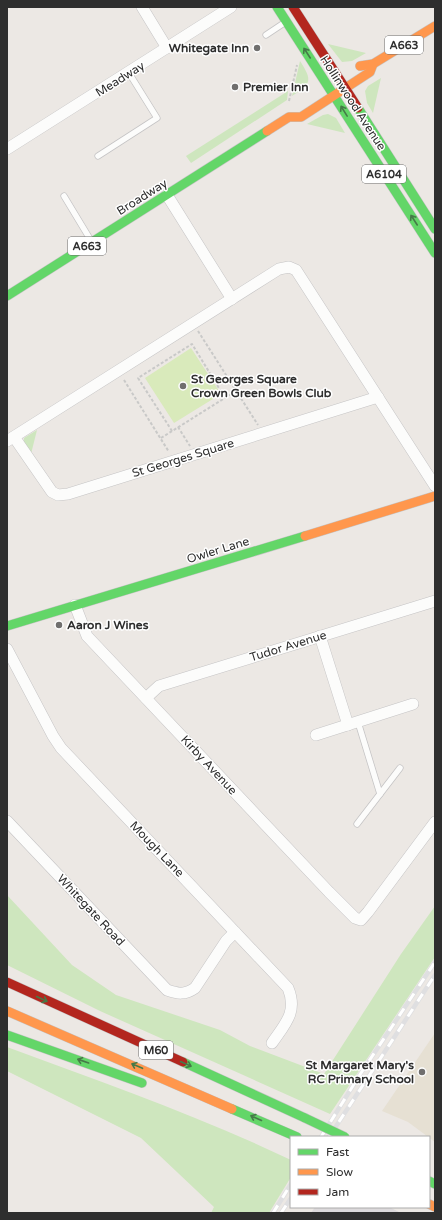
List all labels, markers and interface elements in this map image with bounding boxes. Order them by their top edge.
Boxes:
road number: A663 [385,36,423,54]
place label: Whitegate Inn [169,41,249,56]
marker: Whitegate Inn [252,43,262,53]
one-way arrow [303,48,311,59]
street label: Hollinwood Avenue [317,53,389,153]
street label: Meadway [93,58,148,100]
place label: Premier Inn [243,80,309,94]
marker: Premier Inn [230,82,240,92]
one-way arrow [339,105,347,117]
road number: A6104 [362,165,406,183]
street label: Broadway [114,176,170,218]
one-way arrow [410,215,418,226]
road number: A663 [68,237,106,255]
place label: St Georges Square Crown Green Bowls Club [191,372,332,400]
marker: St Georges Square Crown Green Bowls Club [178,381,188,391]
street label: St Georges Square [130,436,236,480]
street label: Owler Lane [185,534,251,566]
place label: Aaron J Wines [67,618,149,632]
marker: Aaron J Wines [54,620,64,630]
street label: Tudor Avenue [248,628,328,664]
street label: Kirby Avenue [178,733,240,798]
street label: Mough Lane [127,818,187,880]
street label: Whitegate Road [54,871,128,949]
one-way arrow [36,995,48,1003]
road number: M60 [139,1041,173,1059]
one-way arrow [77,1057,89,1065]
place label: St Margaret Mary's RC Primary School [305,1058,414,1087]
one-way arrow [180,1061,192,1068]
one-way arrow [131,1062,143,1070]
marker: St Margaret Mary's RC Primary School [417,1067,427,1077]
one-way arrow [250,1114,262,1122]
legend [290,1136,430,1208]
text: Fast [326,1145,350,1159]
text: Slow [326,1165,353,1179]
text: Jam [326,1185,349,1199]

